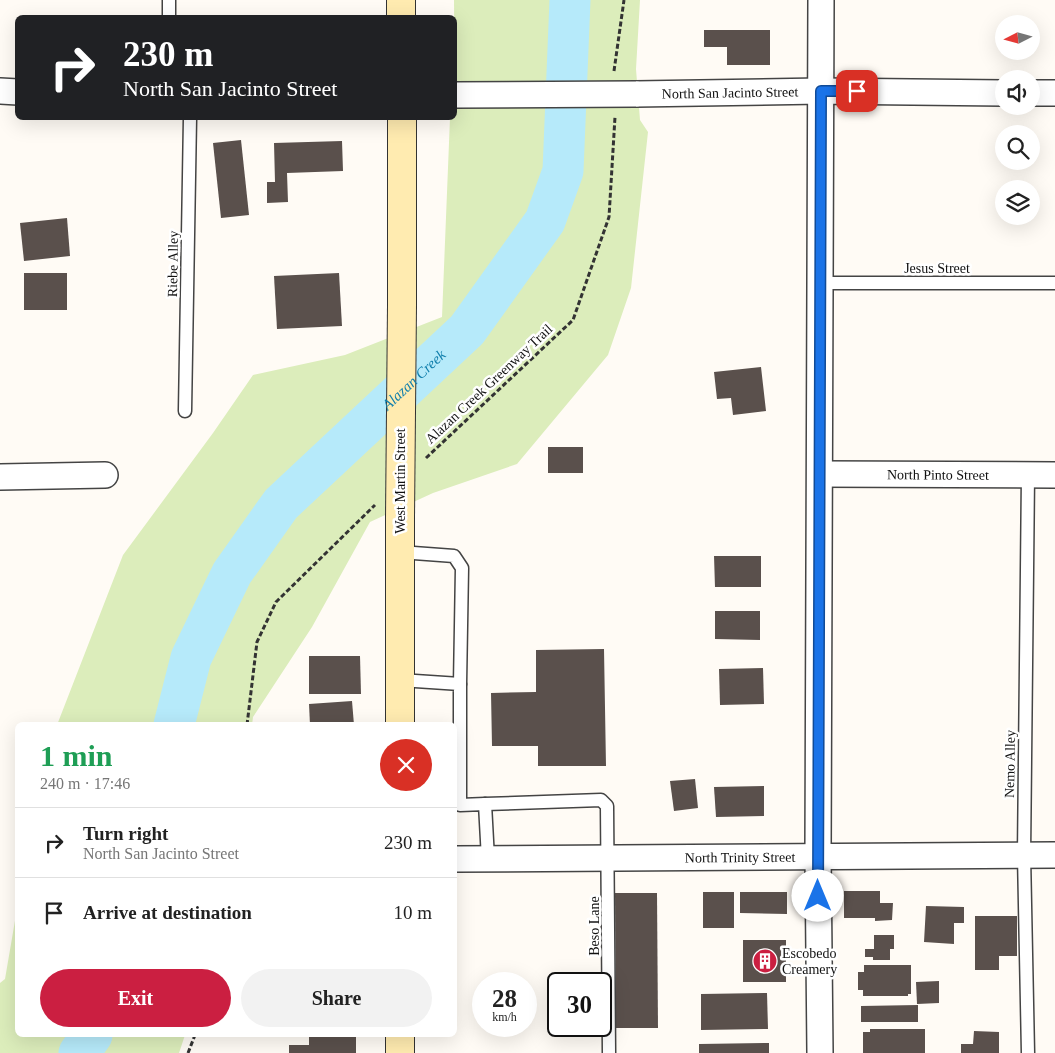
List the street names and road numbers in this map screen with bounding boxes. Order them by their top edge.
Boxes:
street label: North San Jacinto Street [662,84,798,101]
street label: Riebe Alley [165,231,181,297]
street label: Jesus Street [904,261,970,276]
street label: Alazan Creek Greenway Trail [423,321,555,447]
street label: West Martin Street [393,428,408,534]
street label: North Pinto Street [887,467,989,482]
street label: Nemo Alley [1002,730,1018,798]
street label: North Trinity Street [685,849,795,865]
street label: Beso Lane [587,896,602,956]

